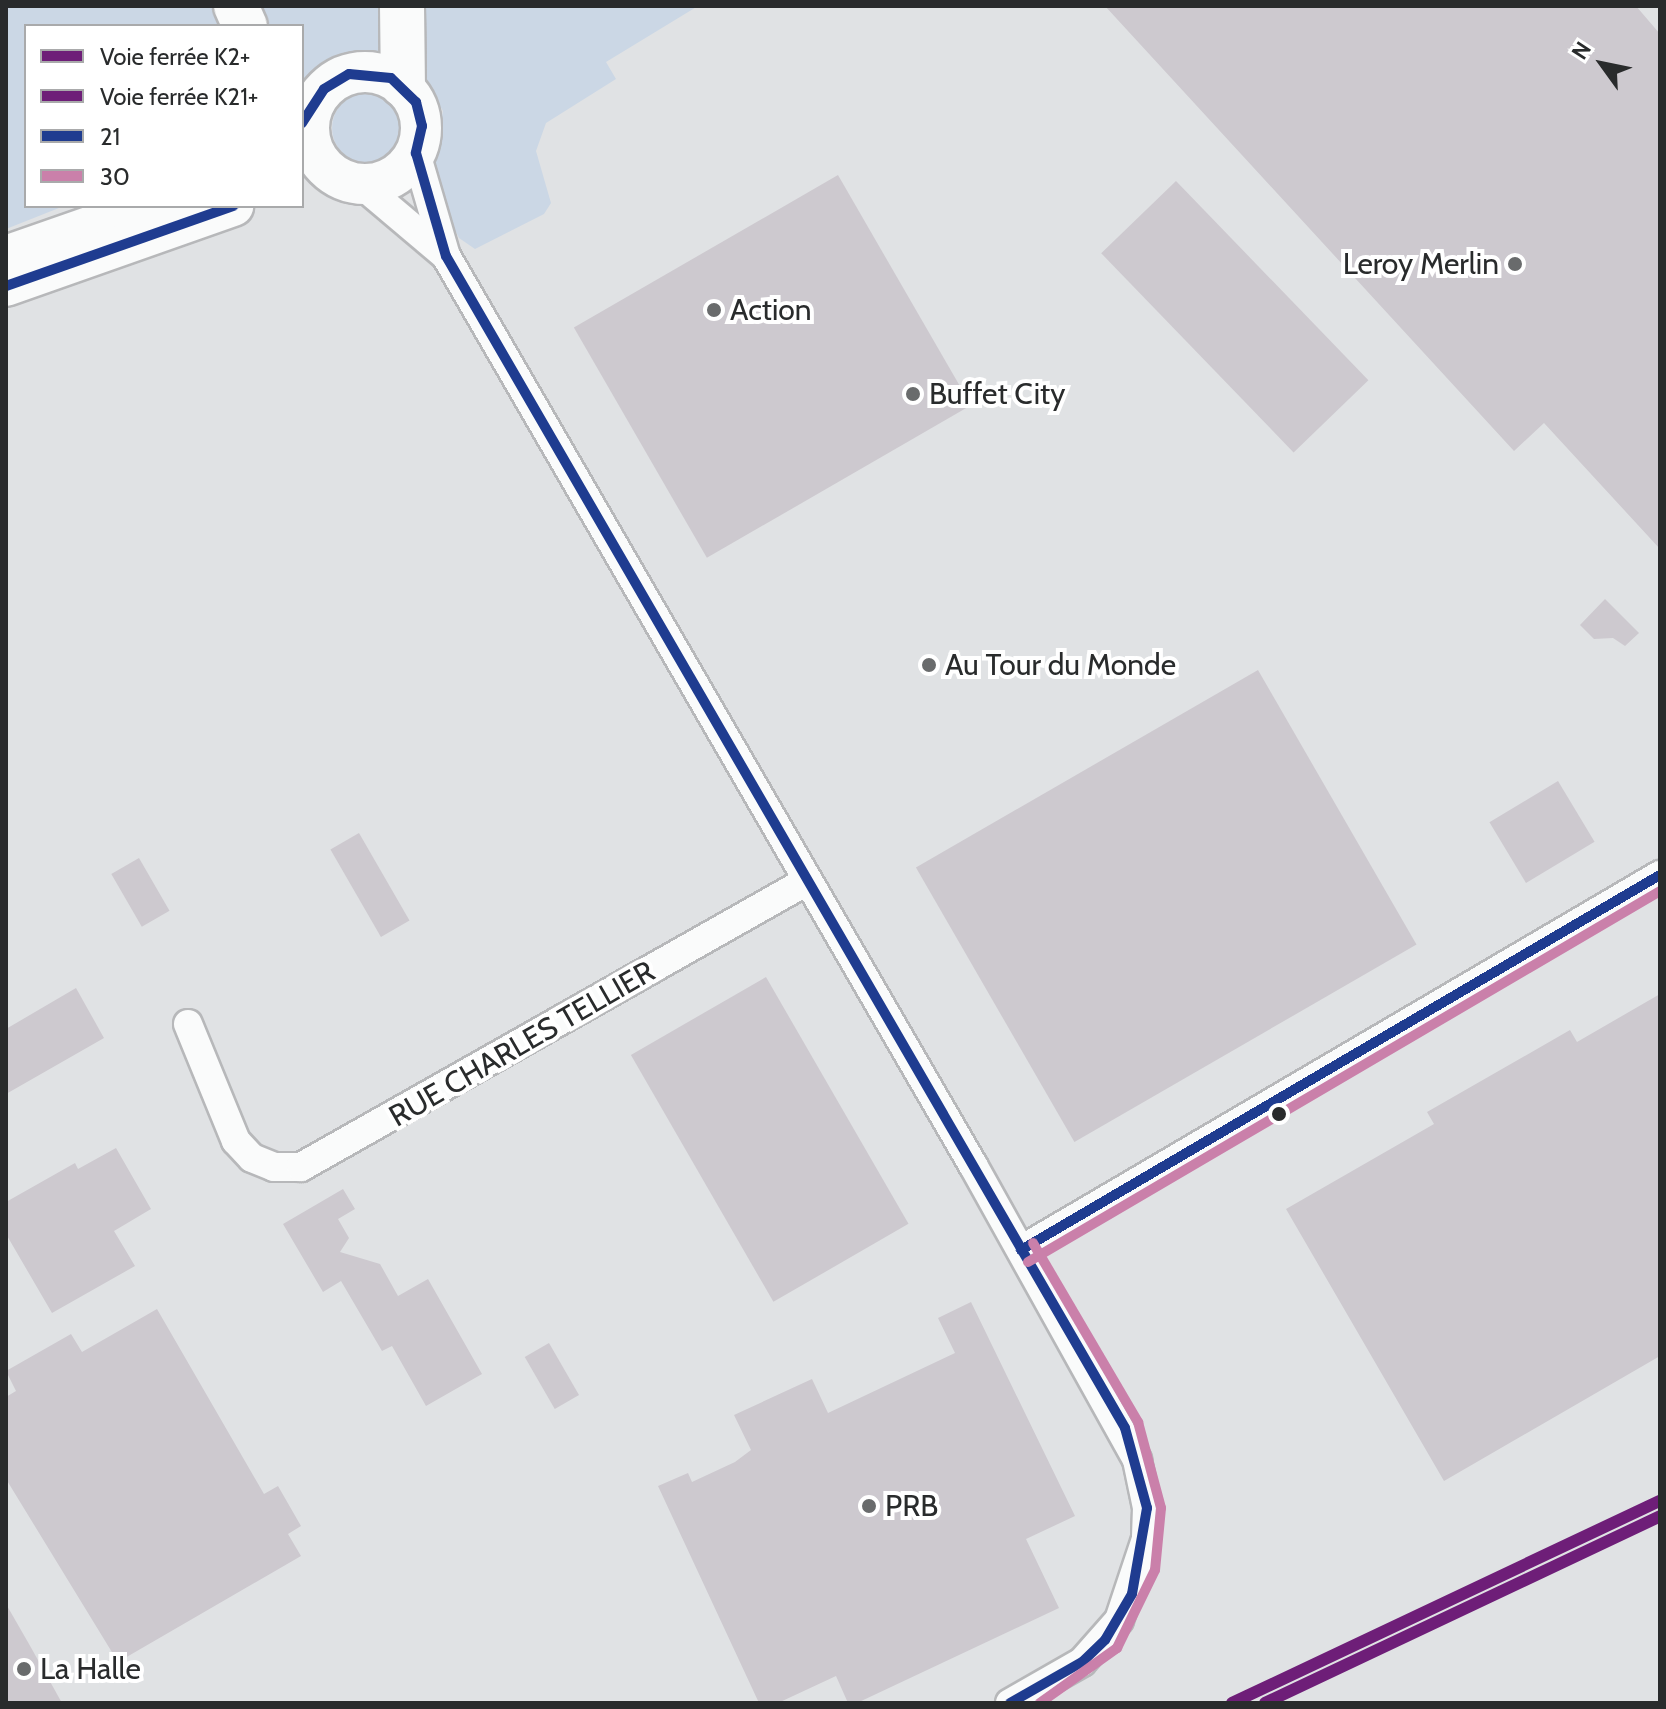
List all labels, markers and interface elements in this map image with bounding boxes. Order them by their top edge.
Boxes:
legend [24,24,304,208]
north arrow [1562,24,1642,104]
text: N [1566,37,1597,65]
text: Voie ferrée K2+ [100,42,250,71]
text: Voie ferrée K21+ [100,82,258,111]
text: 21 [100,122,120,151]
text: 30 [100,162,130,191]
place label: Leroy Merlin [1343,246,1499,282]
marker: Leroy Merlin [1506,255,1524,273]
place label: Action [730,292,812,328]
marker: Action [705,301,723,319]
place label: Buffet City [929,376,1065,412]
marker: Buffet City [904,385,922,403]
place label: Au Tour du Monde [945,647,1176,683]
marker: Au Tour du Monde [920,656,938,674]
street label: RUE CHARLES TELLIER [383,953,661,1135]
unlabelled marker [1271,1106,1287,1122]
place label: PRB [885,1488,938,1524]
marker: PRB [860,1497,878,1515]
place label: La Halle [40,1651,141,1687]
marker: La Halle [15,1660,33,1678]

